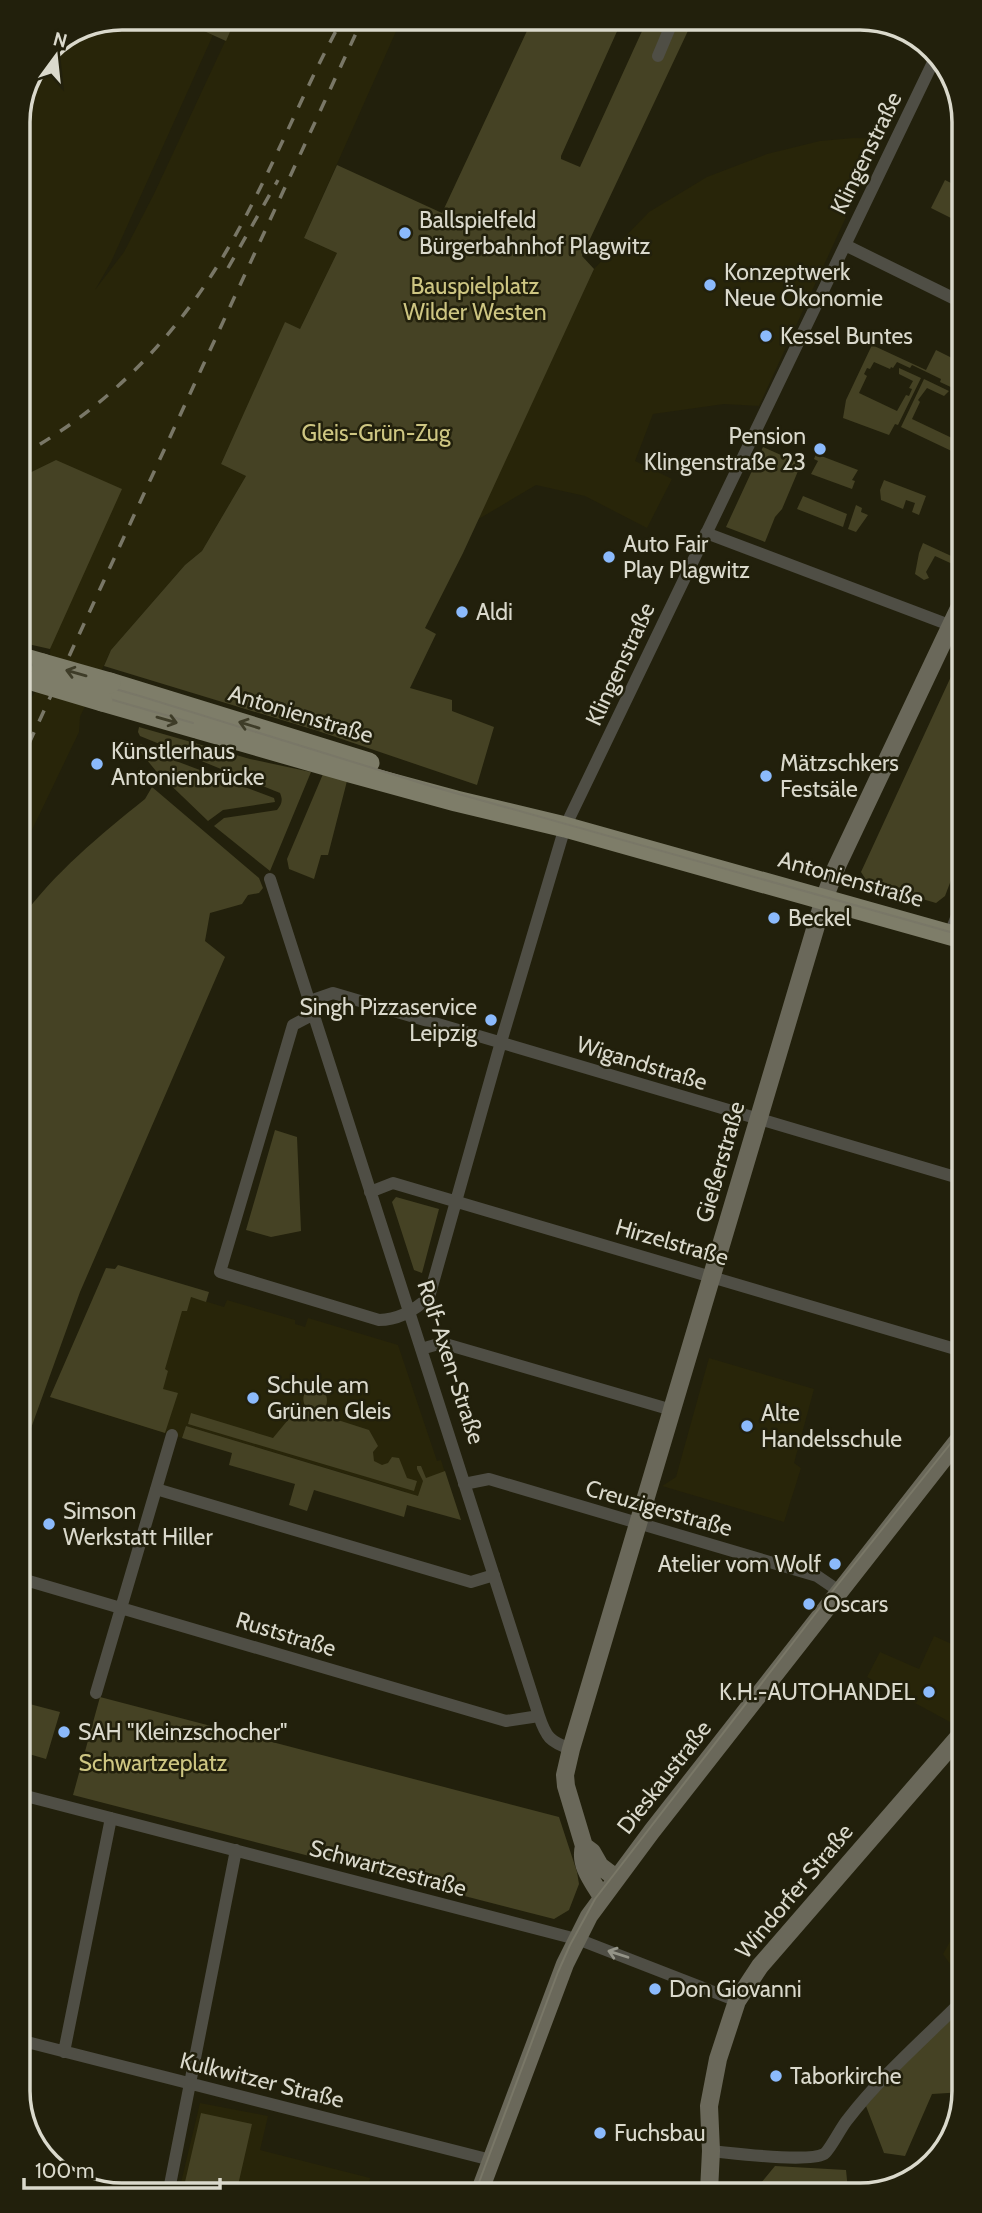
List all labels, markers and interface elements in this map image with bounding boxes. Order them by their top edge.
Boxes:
north arrow [21,21,91,91]
text: N [51,27,70,53]
street label: Klingenstraße [824,87,908,219]
place label: Ballspielfeld Bürgerbahnhof Plagwitz [419,206,650,260]
marker: Ballspielfeld Bürgerbahnhof Plagwitz [397,225,413,241]
place label: Konzeptwerk Neue Ökonomie [724,258,883,312]
park label: Bauspielplatz Wilder Westen [403,272,547,326]
marker: Konzeptwerk Neue Ökonomie [702,277,718,293]
place label: Kessel Buntes [780,322,913,350]
marker: Kessel Buntes [758,328,774,344]
park label: Gleis-Grün-Zug [302,419,451,447]
place label: Pension Klingenstraße 23 [644,422,806,476]
marker: Pension Klingenstraße 23 [812,441,828,457]
place label: Auto Fair Play Plagwitz [623,530,750,584]
marker: Auto Fair Play Plagwitz [601,549,617,565]
place label: Aldi [476,598,513,626]
street label: Klingenstraße [579,598,661,730]
marker: Aldi [454,604,470,620]
one-way arrow [65,666,87,679]
street label: Antonienstraße [225,679,377,749]
one-way arrow [156,714,178,727]
one-way arrow [238,718,260,731]
place label: Künstlerhaus Antonienbrücke [111,737,265,791]
place label: Mätzschkers Festsäle [780,749,899,803]
marker: Künstlerhaus Antonienbrücke [89,756,105,772]
marker: Mätzschkers Festsäle [758,768,774,784]
street label: Antonienstraße [775,845,927,913]
place label: Beckel [788,904,852,932]
marker: Beckel [766,910,782,926]
place label: Singh Pizzaservice Leipzig [299,993,478,1047]
marker: Singh Pizzaservice Leipzig [483,1012,499,1028]
street label: Wigandstraße [573,1030,711,1096]
street label: Gießerstraße [689,1098,751,1226]
street label: Hirzelstraße [612,1213,732,1272]
street label: Rolf-Axen-Straße [411,1276,491,1448]
place label: Schule am Grünen Gleis [267,1371,391,1425]
marker: Schule am Grünen Gleis [245,1390,261,1406]
place label: Alte Handelsschule [761,1399,902,1453]
marker: Alte Handelsschule [739,1418,755,1434]
street label: Creuzigerstraße [582,1474,736,1542]
place label: Simson Werkstatt Hiller [63,1497,213,1551]
marker: Simson Werkstatt Hiller [41,1516,57,1532]
place label: Atelier vom Wolf [658,1550,821,1578]
marker: Atelier vom Wolf [827,1556,843,1572]
place label: Oscars [823,1590,888,1618]
marker: Oscars [801,1596,817,1612]
street label: Ruststraße [233,1606,340,1663]
place label: K.H.-AUTOHANDEL [719,1678,915,1706]
marker: K.H.-AUTOHANDEL [921,1684,937,1700]
street label: Dieskaustraße [611,1714,717,1839]
place label: SAH "Kleinzschocher" [78,1718,288,1746]
marker: SAH "Kleinzschocher" [56,1724,72,1740]
park label: Schwartzeplatz [79,1749,228,1777]
street label: Windorfer Straße [729,1818,859,1964]
street label: Schwartzestraße [306,1834,470,1902]
one-way arrow [608,1947,630,1959]
place label: Don Giovanni [669,1975,802,2003]
marker: Don Giovanni [647,1981,663,1997]
street label: Kulkwitzer Straße [177,2046,347,2114]
place label: Taborkirche [790,2062,902,2090]
marker: Taborkirche [768,2068,784,2084]
place label: Fuchsbau [614,2119,705,2147]
marker: Fuchsbau [592,2125,608,2141]
scale bar [24,2146,220,2190]
text: 100 m [35,2158,94,2183]

